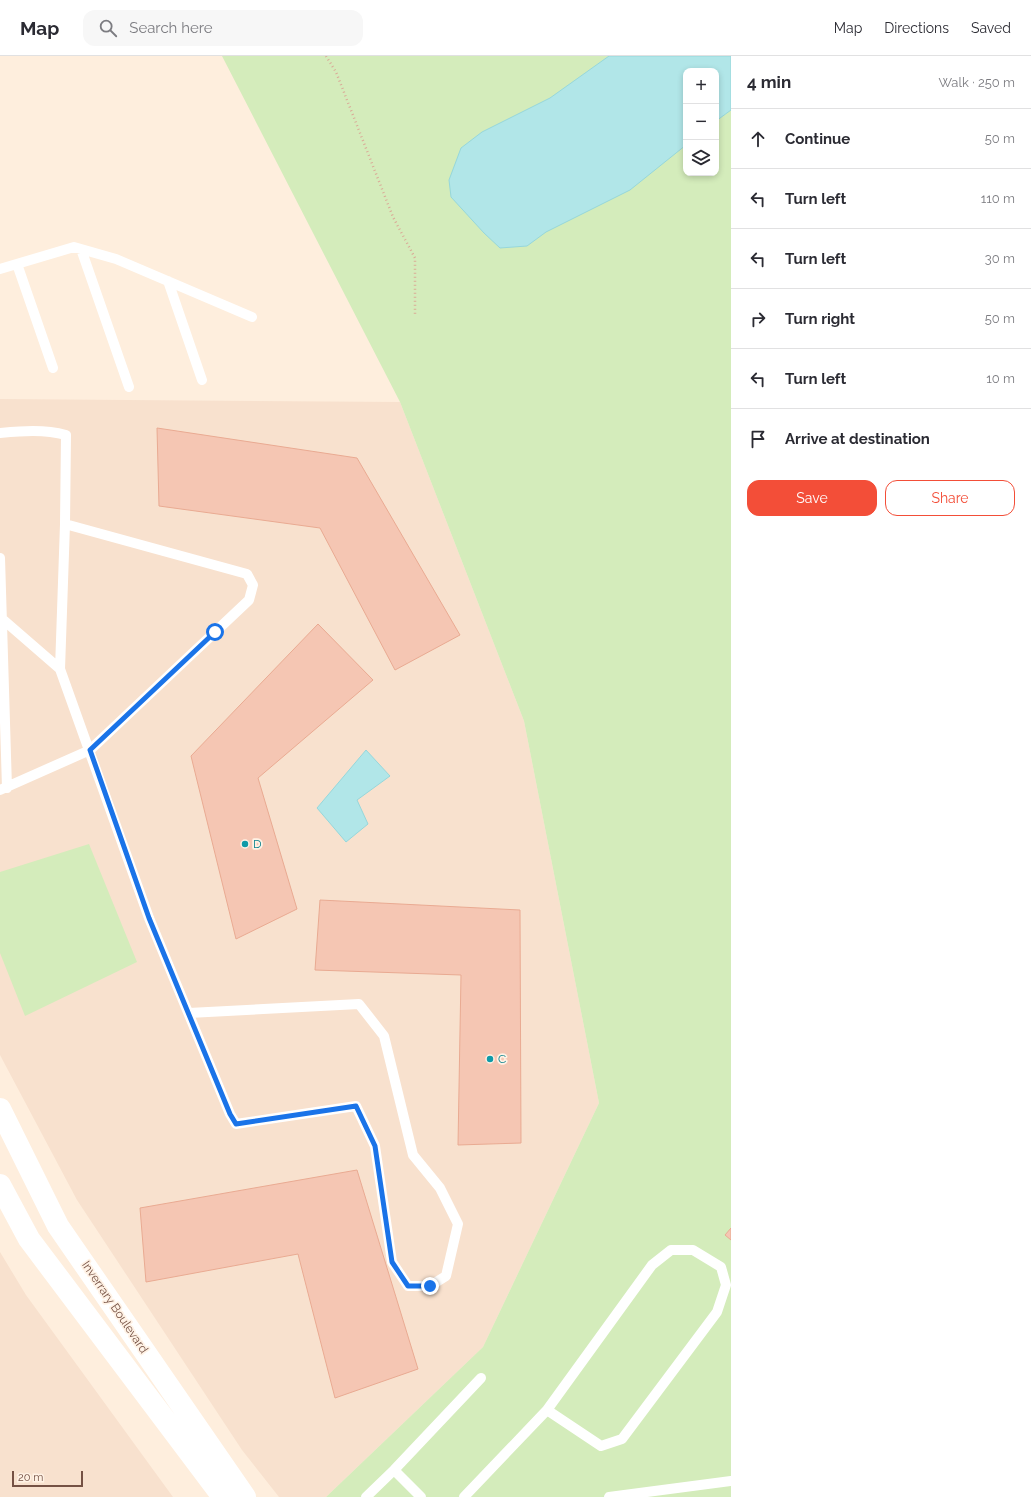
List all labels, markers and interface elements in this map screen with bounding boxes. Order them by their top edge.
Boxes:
search box [83,10,363,46]
text: Map [20,17,59,39]
icon: search [97,17,119,39]
text: Search here [129,19,213,37]
text: Map [834,20,862,36]
text: Directions [884,20,949,36]
text: Saved [971,20,1011,36]
map controls [683,68,719,176]
button: + [683,68,719,104]
text: 4 min [747,72,791,92]
text: Walk · 250 m [938,75,1015,90]
button: − [683,104,719,140]
icon: ahead [747,128,769,150]
text: Continue [785,130,850,148]
text: 50 m [985,131,1015,146]
button: layers [683,140,719,176]
icon: left [747,188,769,210]
text: Turn left [785,190,846,208]
text: 110 m [981,191,1015,206]
icon: left [747,248,769,270]
text: Turn left [785,250,846,268]
text: 30 m [985,251,1015,266]
icon: right [747,308,769,330]
text: Turn right [785,310,855,328]
text: 50 m [985,311,1015,326]
icon: left [747,368,769,390]
text: Turn left [785,370,846,388]
text: 10 m [986,371,1015,386]
icon: arrive [747,428,769,450]
text: Arrive at destination [785,430,930,448]
button: Save [747,480,877,516]
button: Share [885,480,1015,516]
route start [206,623,224,641]
place label: D [253,837,262,851]
marker: D [240,839,250,849]
place label: C [498,1052,506,1066]
marker: C [485,1054,495,1064]
street label: Inverrary Boulevard [79,1258,151,1356]
route end [421,1277,439,1295]
scale bar [12,1469,83,1488]
text: 20 m [18,1471,43,1484]

